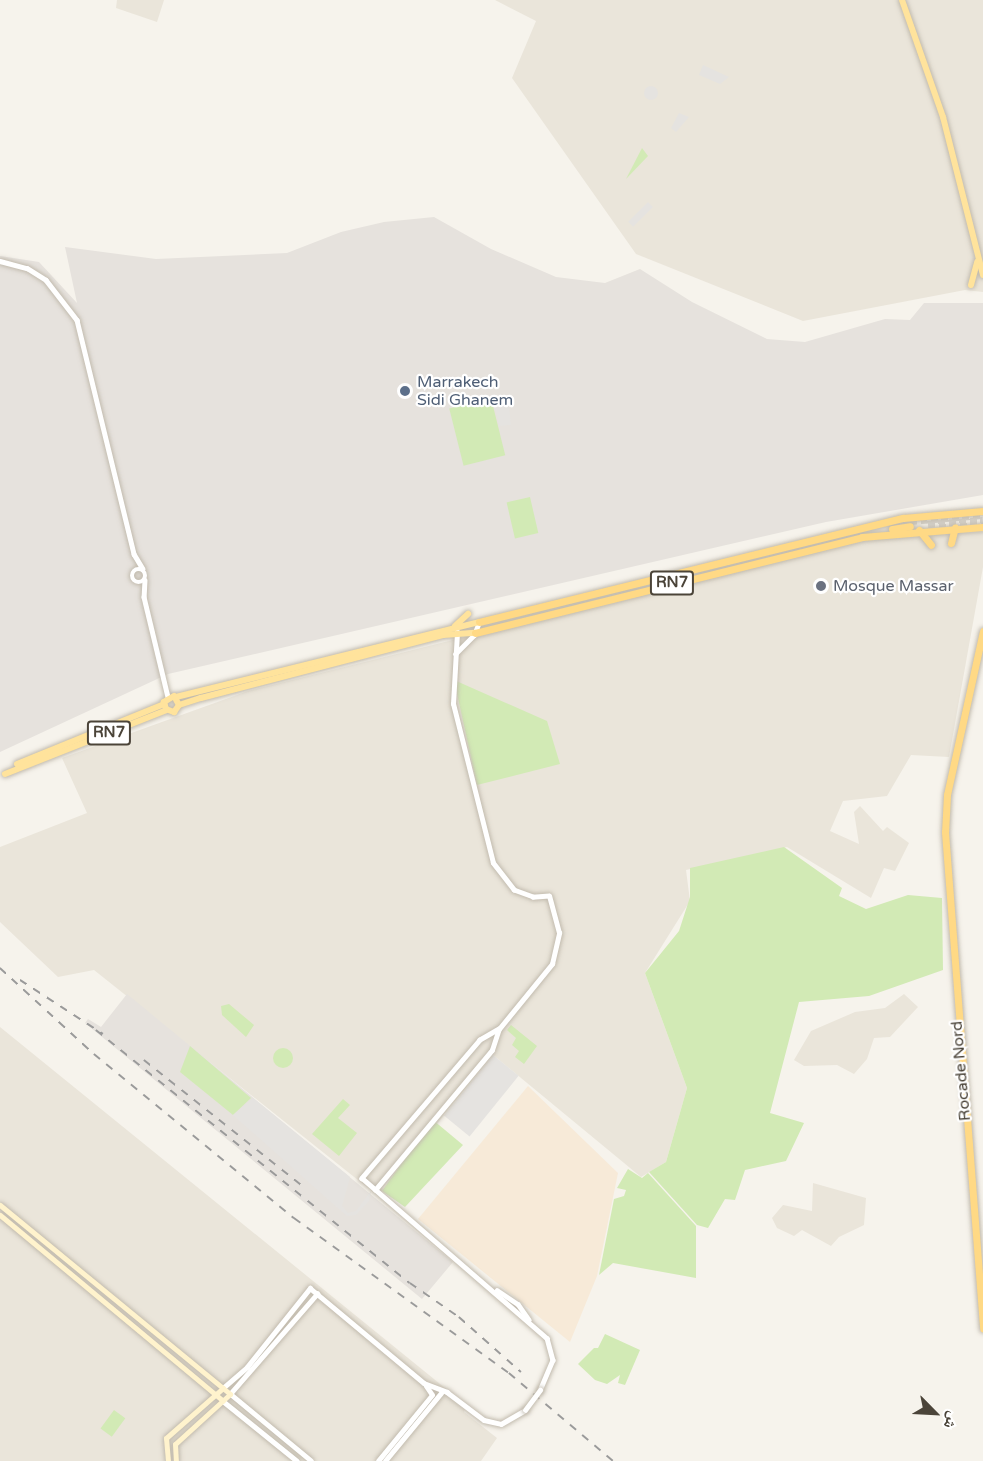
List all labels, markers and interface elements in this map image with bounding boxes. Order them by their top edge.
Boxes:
place label: Marrakech Sidi Ghanem [417,372,513,410]
marker: Marrakech Sidi Ghanem [398,384,412,398]
road number: RN7 [650,571,694,595]
place label: Mosque Massar [833,576,954,596]
marker: Mosque Massar [814,579,828,593]
road number: RN7 [86,721,132,745]
street label: Rocade Nord [947,1020,975,1122]
north arrow [905,1383,965,1443]
text: ش [939,1408,964,1432]

